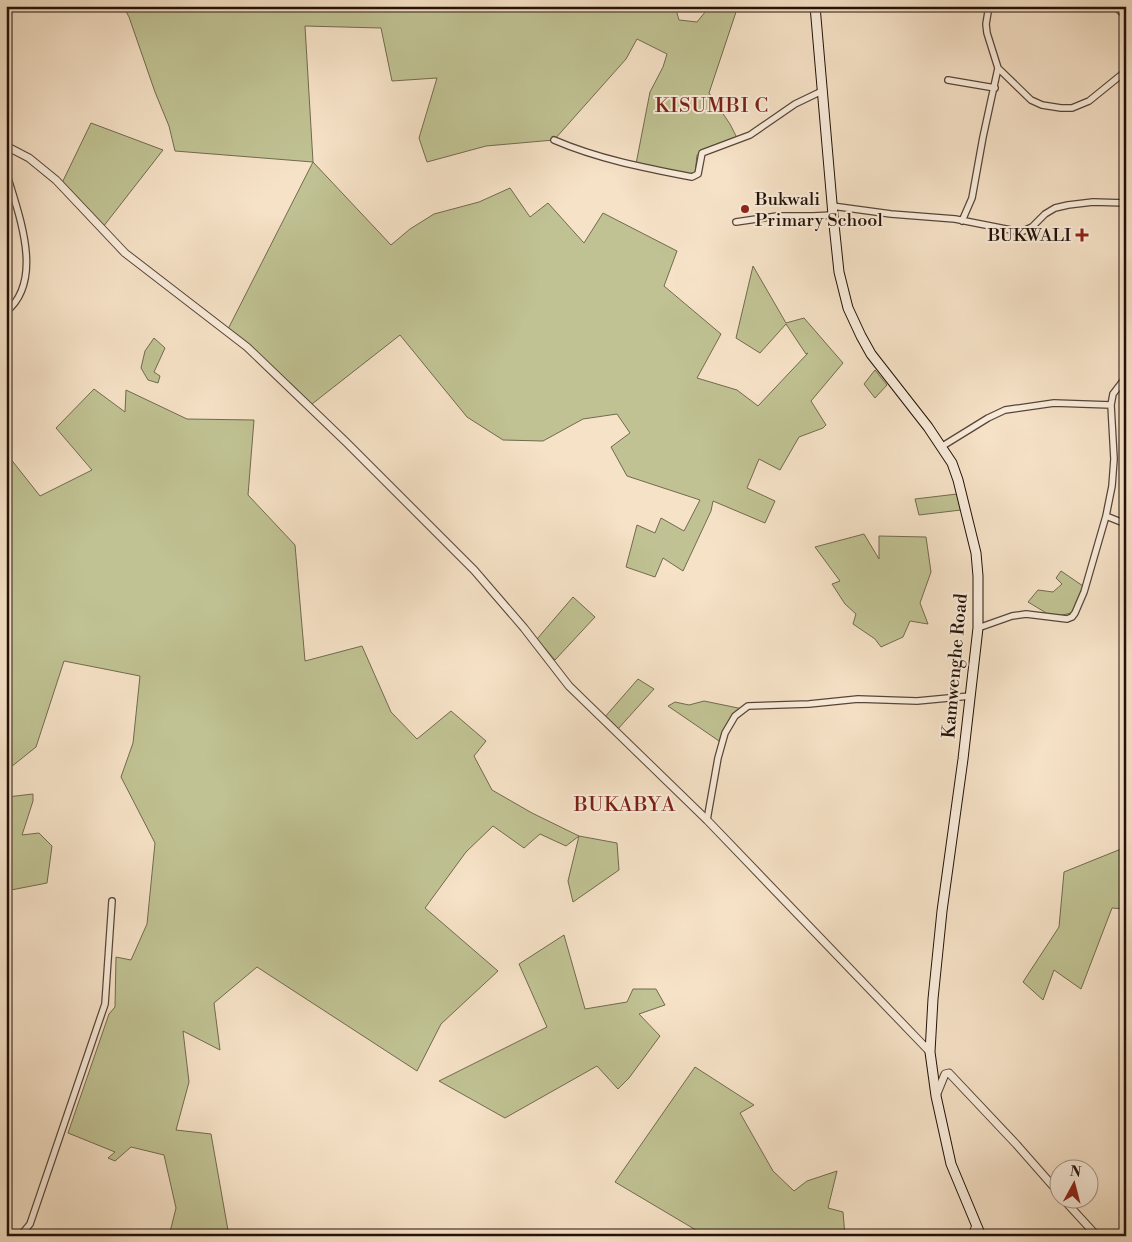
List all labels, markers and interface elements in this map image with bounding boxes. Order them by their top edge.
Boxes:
district label: KISUMBI C [655,94,769,119]
place label: Bukwali Primary School [754,188,883,232]
marker: Bukwali Primary School [739,203,751,215]
place label: BUKWALI [987,224,1071,247]
marker: BUKWALI [1075,228,1089,242]
street label: Kamwenghe Road [937,592,973,739]
district label: BUKABYA [573,793,676,818]
north arrow [1050,1160,1100,1210]
text: N [1069,1162,1082,1182]

